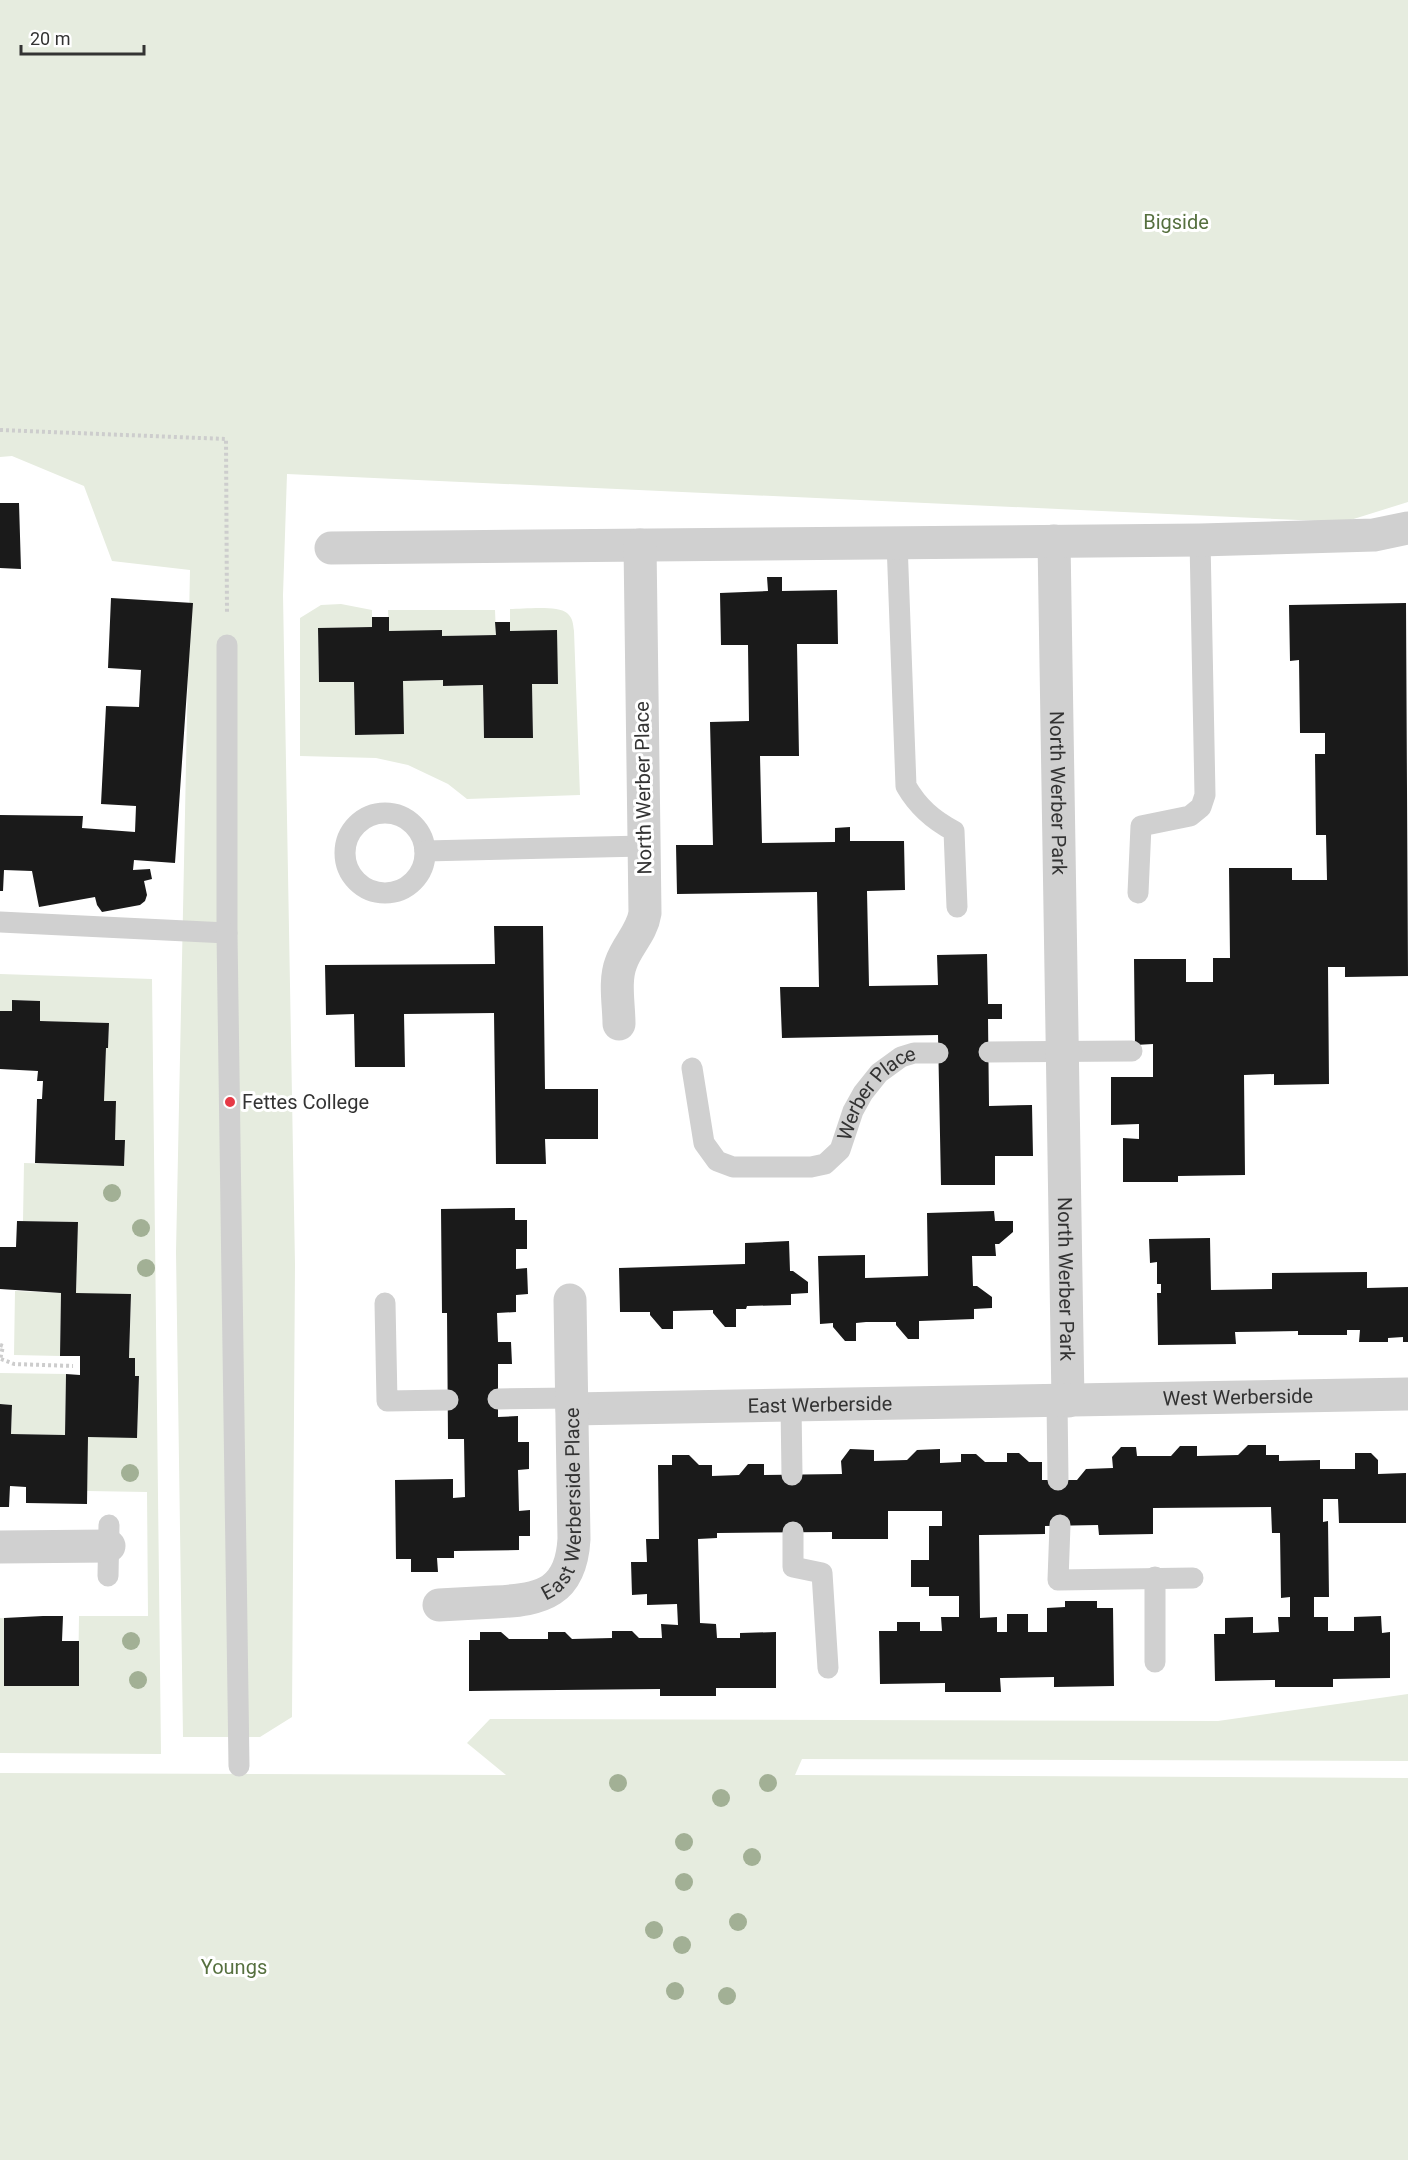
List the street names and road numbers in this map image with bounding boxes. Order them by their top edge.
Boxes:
street label: North Werber Place [629,701,657,875]
street label: North Werber Park [1045,711,1071,876]
street label: Werber Place [832,1041,918,1143]
street label: North Werber Park [1053,1197,1079,1362]
street label: West Werberside [1162,1384,1313,1410]
street label: East Werberside [747,1391,892,1418]
street label: East Werberside Place [537,1407,586,1605]

